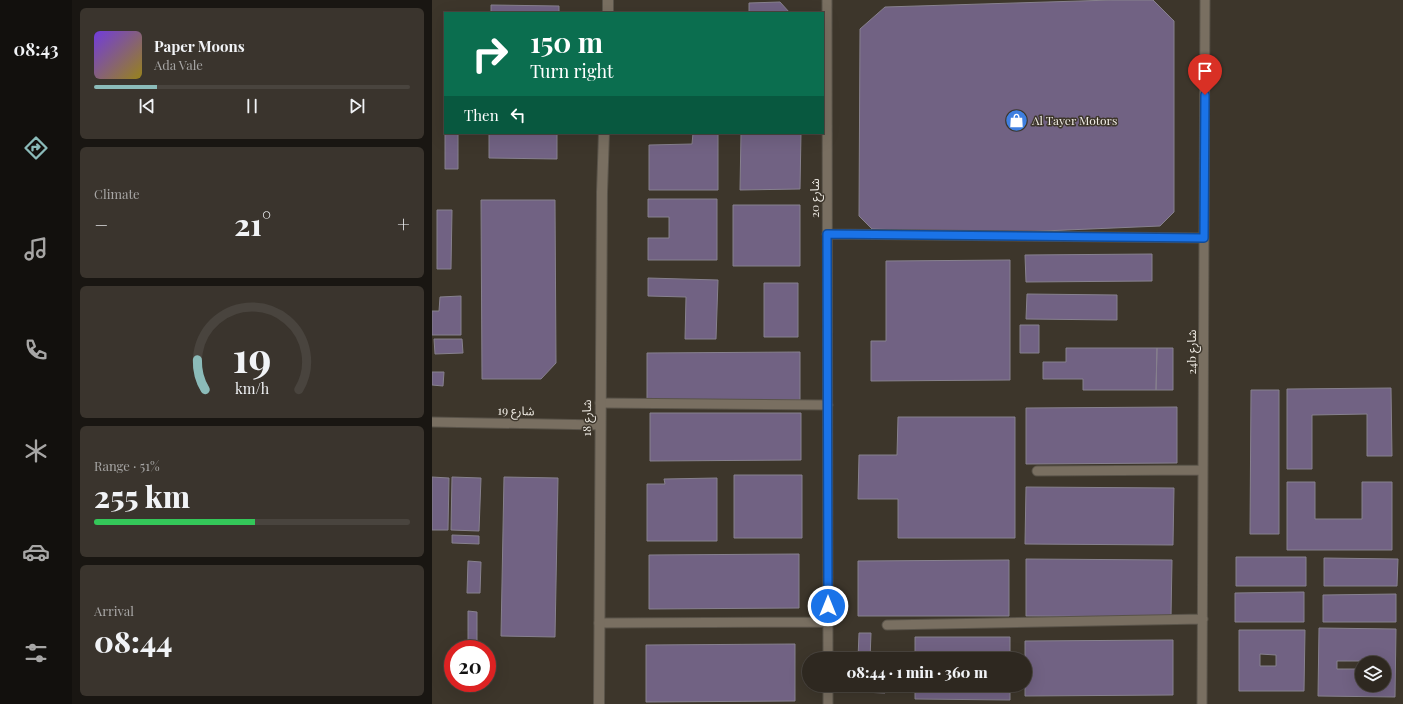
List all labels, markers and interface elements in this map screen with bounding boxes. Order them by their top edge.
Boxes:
text: 150 m [530,23,603,60]
icon: right [464,28,516,80]
text: Paper Moons [154,36,245,56]
text: 08:43 [14,37,58,61]
pin [1188,54,1222,95]
text: Ada Vale [154,56,203,73]
text: Turn right [530,59,613,83]
icon: arrive [1194,60,1216,82]
icon: previous [136,95,158,117]
icon: pause [241,95,263,117]
icon: next [346,95,368,117]
icon: left [507,104,529,126]
text: Then [464,105,499,125]
shop icon: Al Tayer Motors [1004,108,1030,134]
place label: Al Tayer Motors [1031,112,1117,128]
icon: directions [22,134,50,162]
street label: شارع 20 [806,178,824,218]
text: Climate [94,185,140,202]
text: 21° [234,204,271,244]
text: − [94,209,108,239]
text: + [397,209,410,239]
icon: music [22,235,50,263]
text: 19 [233,328,271,383]
street label: 24b شارع [1183,330,1201,374]
icon: phone [22,336,50,364]
text: km/h [235,379,270,398]
street label: شارع 18 [578,399,596,437]
street label: شارع 19 [497,402,535,420]
icon: climate [22,437,50,465]
text: Range · 51% [94,457,160,474]
text: 255 km [94,476,190,516]
icon: car [22,538,50,566]
position arrow [807,585,849,627]
text: Arrival [94,602,134,619]
text: 08:44 [94,621,172,661]
icon: filters [22,639,50,667]
speed limit sign: 20 [444,640,496,692]
map controls [1355,656,1391,692]
button: layers [1355,656,1391,692]
text: 08:44 · 1 min · 360 m [846,662,988,682]

